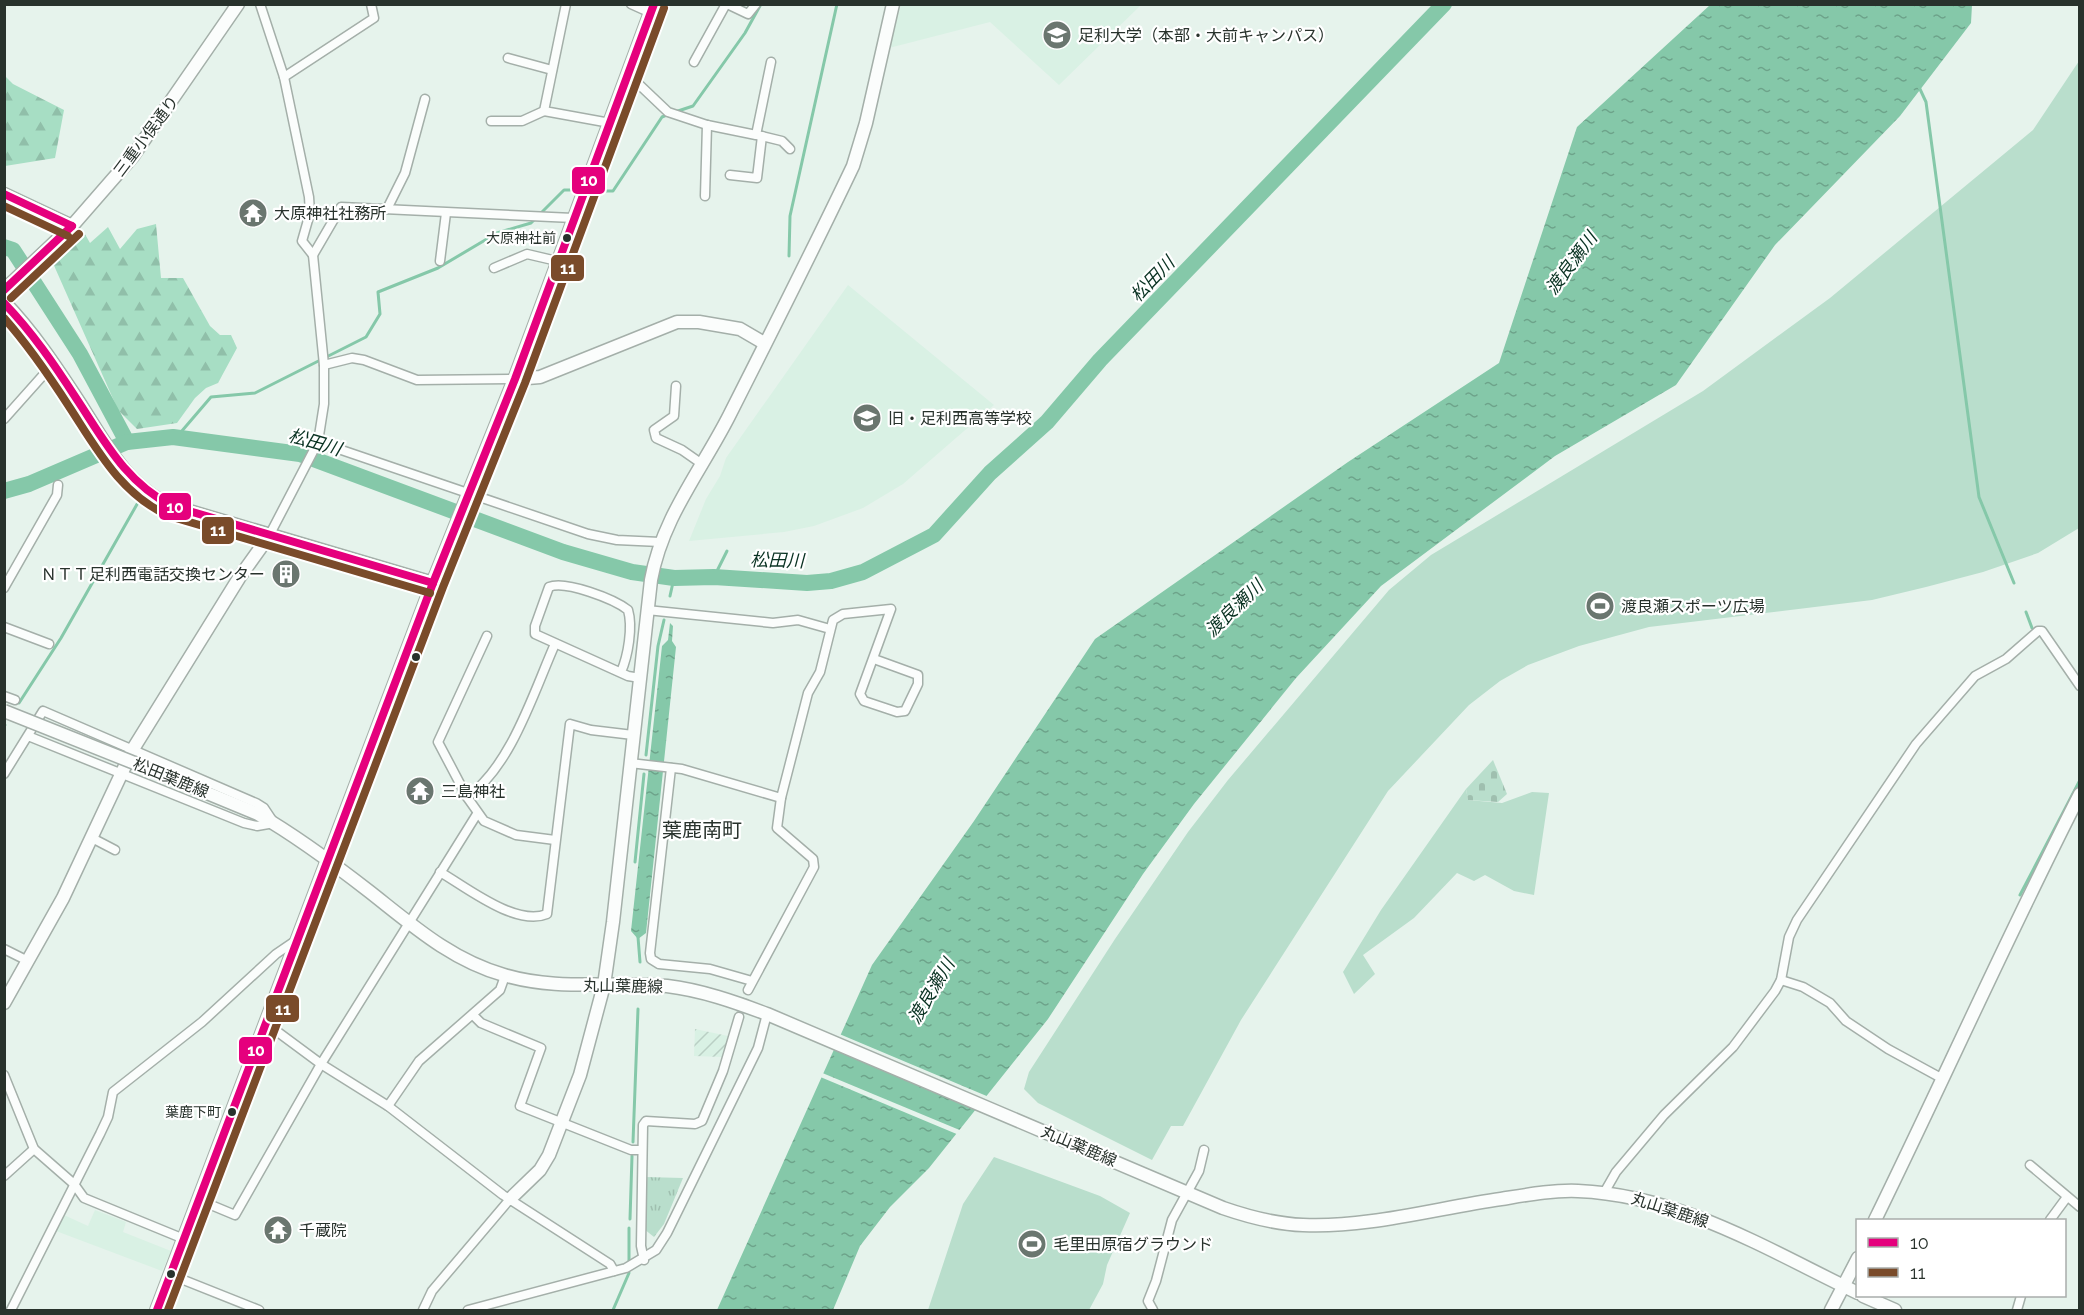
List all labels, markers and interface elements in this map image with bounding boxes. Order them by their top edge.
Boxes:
school or university icon: 足利大学（本部・大前キャンパス） [1041,19,1073,51]
place label: 足利大学（本部・大前キャンパス） [1078,26,1334,45]
street label: 三重小俣通り [110,92,182,180]
line badge: 10 [571,166,606,195]
text: 10 [580,171,598,190]
temple icon: 大原神社社務所 [237,197,269,229]
place label: 大原神社社務所 [274,204,386,223]
water label: 渡良瀬川 [1541,226,1602,298]
place label: 大原神社前 [486,230,556,246]
marker: 大原神社前 [561,232,573,244]
water label: 松田川 [1126,251,1180,306]
line badge: 11 [550,254,585,282]
text: 11 [560,259,576,278]
school or university icon: 旧・足利西高等学校 [851,402,883,434]
place label: 旧・足利西高等学校 [888,409,1032,428]
water label: 松田川 [286,424,346,460]
line badge: 10 [158,492,192,521]
text: 10 [166,498,184,517]
line badge: 11 [201,516,235,545]
text: 11 [210,521,226,540]
water label: 松田川 [750,549,806,571]
building icon: ＮＴＴ足利西電話交換センター [270,558,302,590]
place label: ＮＴＴ足利西電話交換センター [41,565,265,584]
water label: 渡良瀬川 [1201,574,1269,641]
sports icon: 渡良瀬スポーツ広場 [1584,590,1616,622]
place label: 渡良瀬スポーツ広場 [1621,597,1765,616]
unlabelled marker [410,651,422,663]
street label: 松田葉鹿線 [130,754,212,802]
temple icon: 三島神社 [404,775,436,807]
place label: 三島神社 [441,782,505,801]
district label: 葉鹿南町 [662,818,742,842]
water label: 渡良瀬川 [903,953,960,1027]
street label: 丸山葉鹿線 [583,976,663,996]
line badge: 11 [265,994,300,1023]
text: 11 [275,1000,291,1019]
line badge: 10 [238,1036,273,1065]
text: 10 [247,1041,265,1060]
place label: 葉鹿下町 [165,1104,221,1120]
marker: 葉鹿下町 [226,1106,238,1118]
street label: 丸山葉鹿線 [1038,1122,1120,1170]
street label: 丸山葉鹿線 [1629,1189,1711,1231]
temple icon: 千蔵院 [262,1214,294,1246]
legend [1856,1219,2066,1297]
place label: 千蔵院 [299,1221,347,1240]
sports icon: 毛里田原宿グラウンド [1016,1228,1048,1260]
text: 10 [1910,1232,1929,1253]
place label: 毛里田原宿グラウンド [1053,1235,1213,1254]
text: 11 [1910,1262,1926,1283]
unlabelled marker [165,1268,177,1280]

